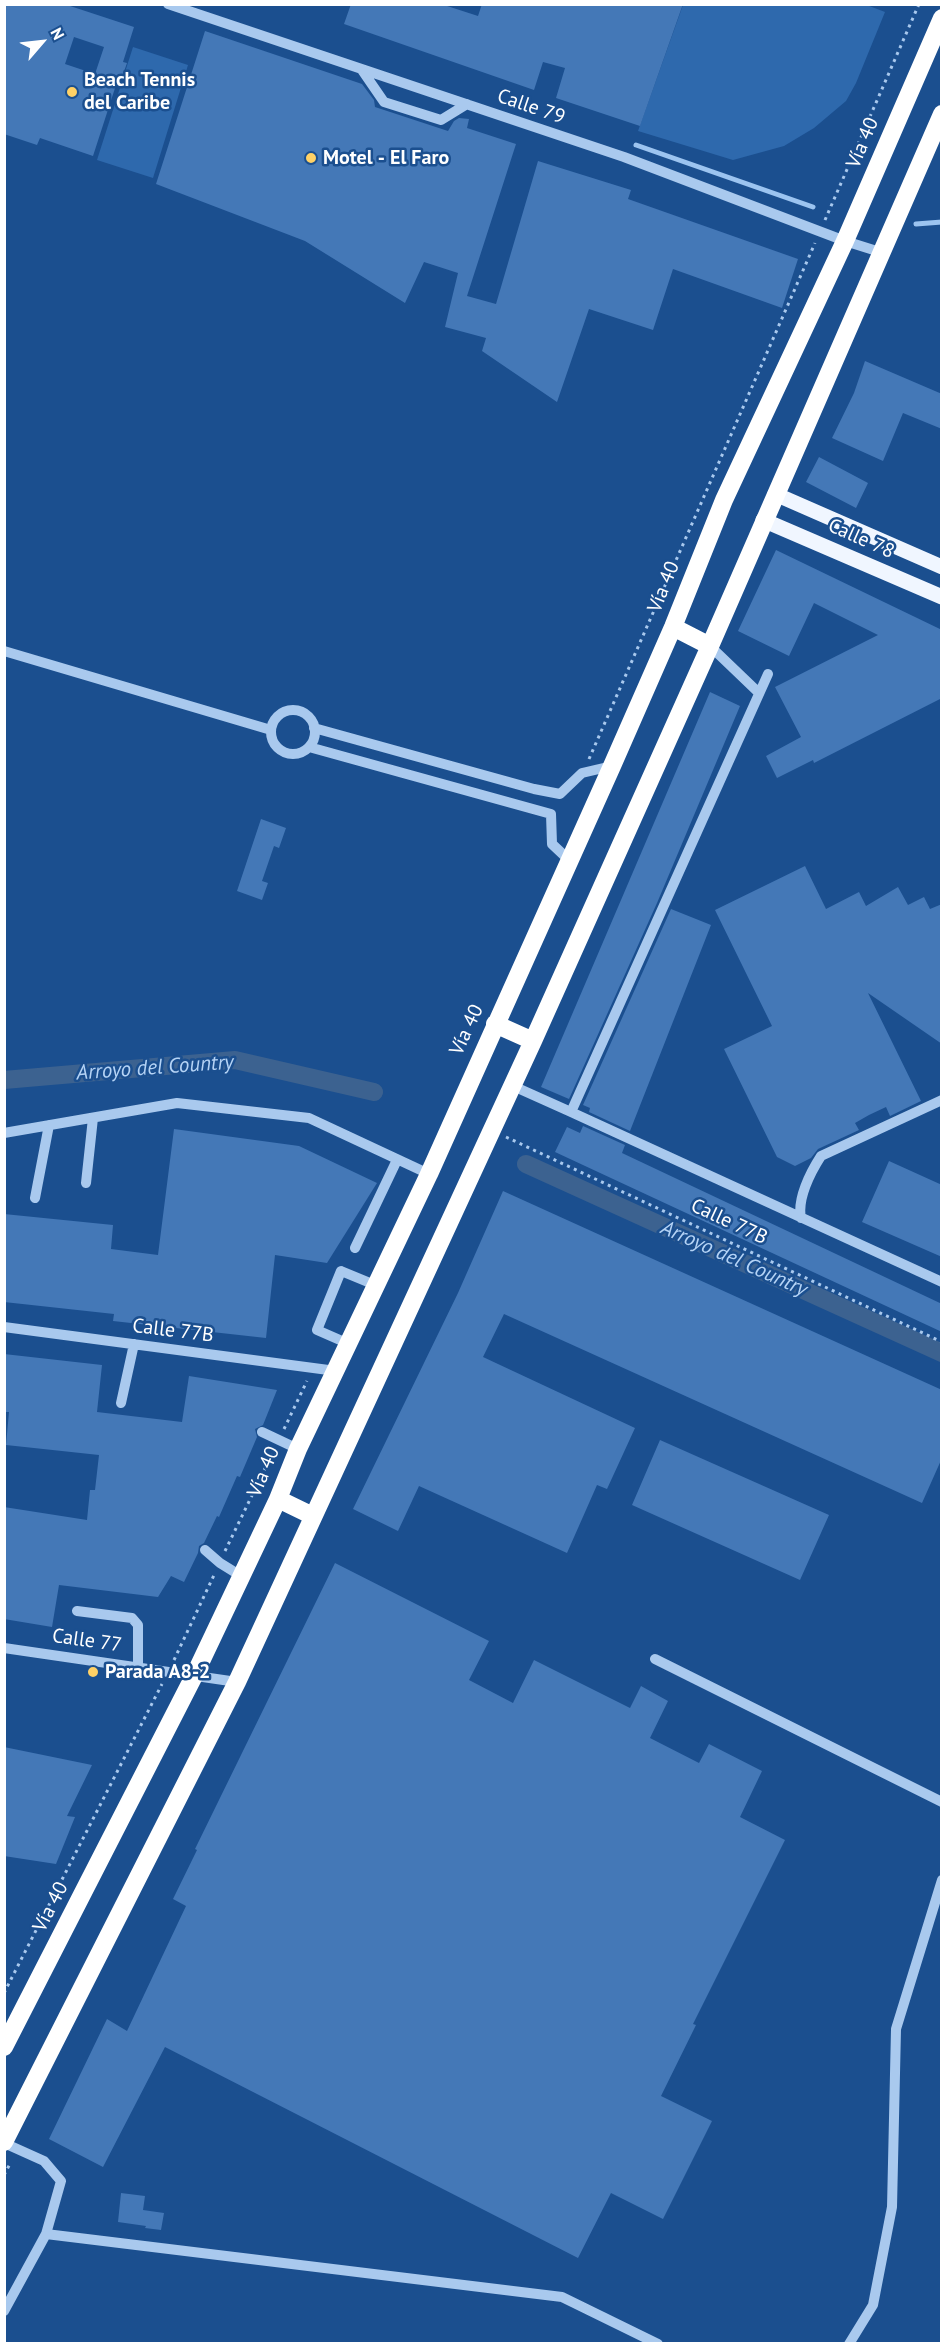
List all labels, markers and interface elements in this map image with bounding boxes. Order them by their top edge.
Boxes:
north arrow [12,12,72,72]
text: N [47,24,69,43]
place label: Beach Tennis del Caribe [84,68,195,115]
street label: Calle 79 [494,84,568,130]
marker: Beach Tennis del Caribe [65,85,79,99]
street label: Vía 40 [842,114,884,172]
place label: Motel - El Faro [323,146,449,170]
marker: Motel - El Faro [304,151,318,165]
street label: Calle 78 [824,514,898,564]
street label: Vía 40 [643,558,685,616]
street label: Vía 40 [445,1001,489,1059]
water label: Arroyo del Country [76,1050,234,1086]
street label: Calle 77B [687,1194,771,1250]
water label: Arroyo del Country [657,1215,811,1303]
street label: Calle 77B [131,1314,215,1348]
street label: Vía 40 [243,1443,285,1501]
street label: Calle 77 [51,1624,123,1658]
place label: Parada A8-2 [105,1660,210,1684]
marker: Parada A8-2 [86,1665,100,1679]
street label: Vía 40 [28,1878,74,1936]

